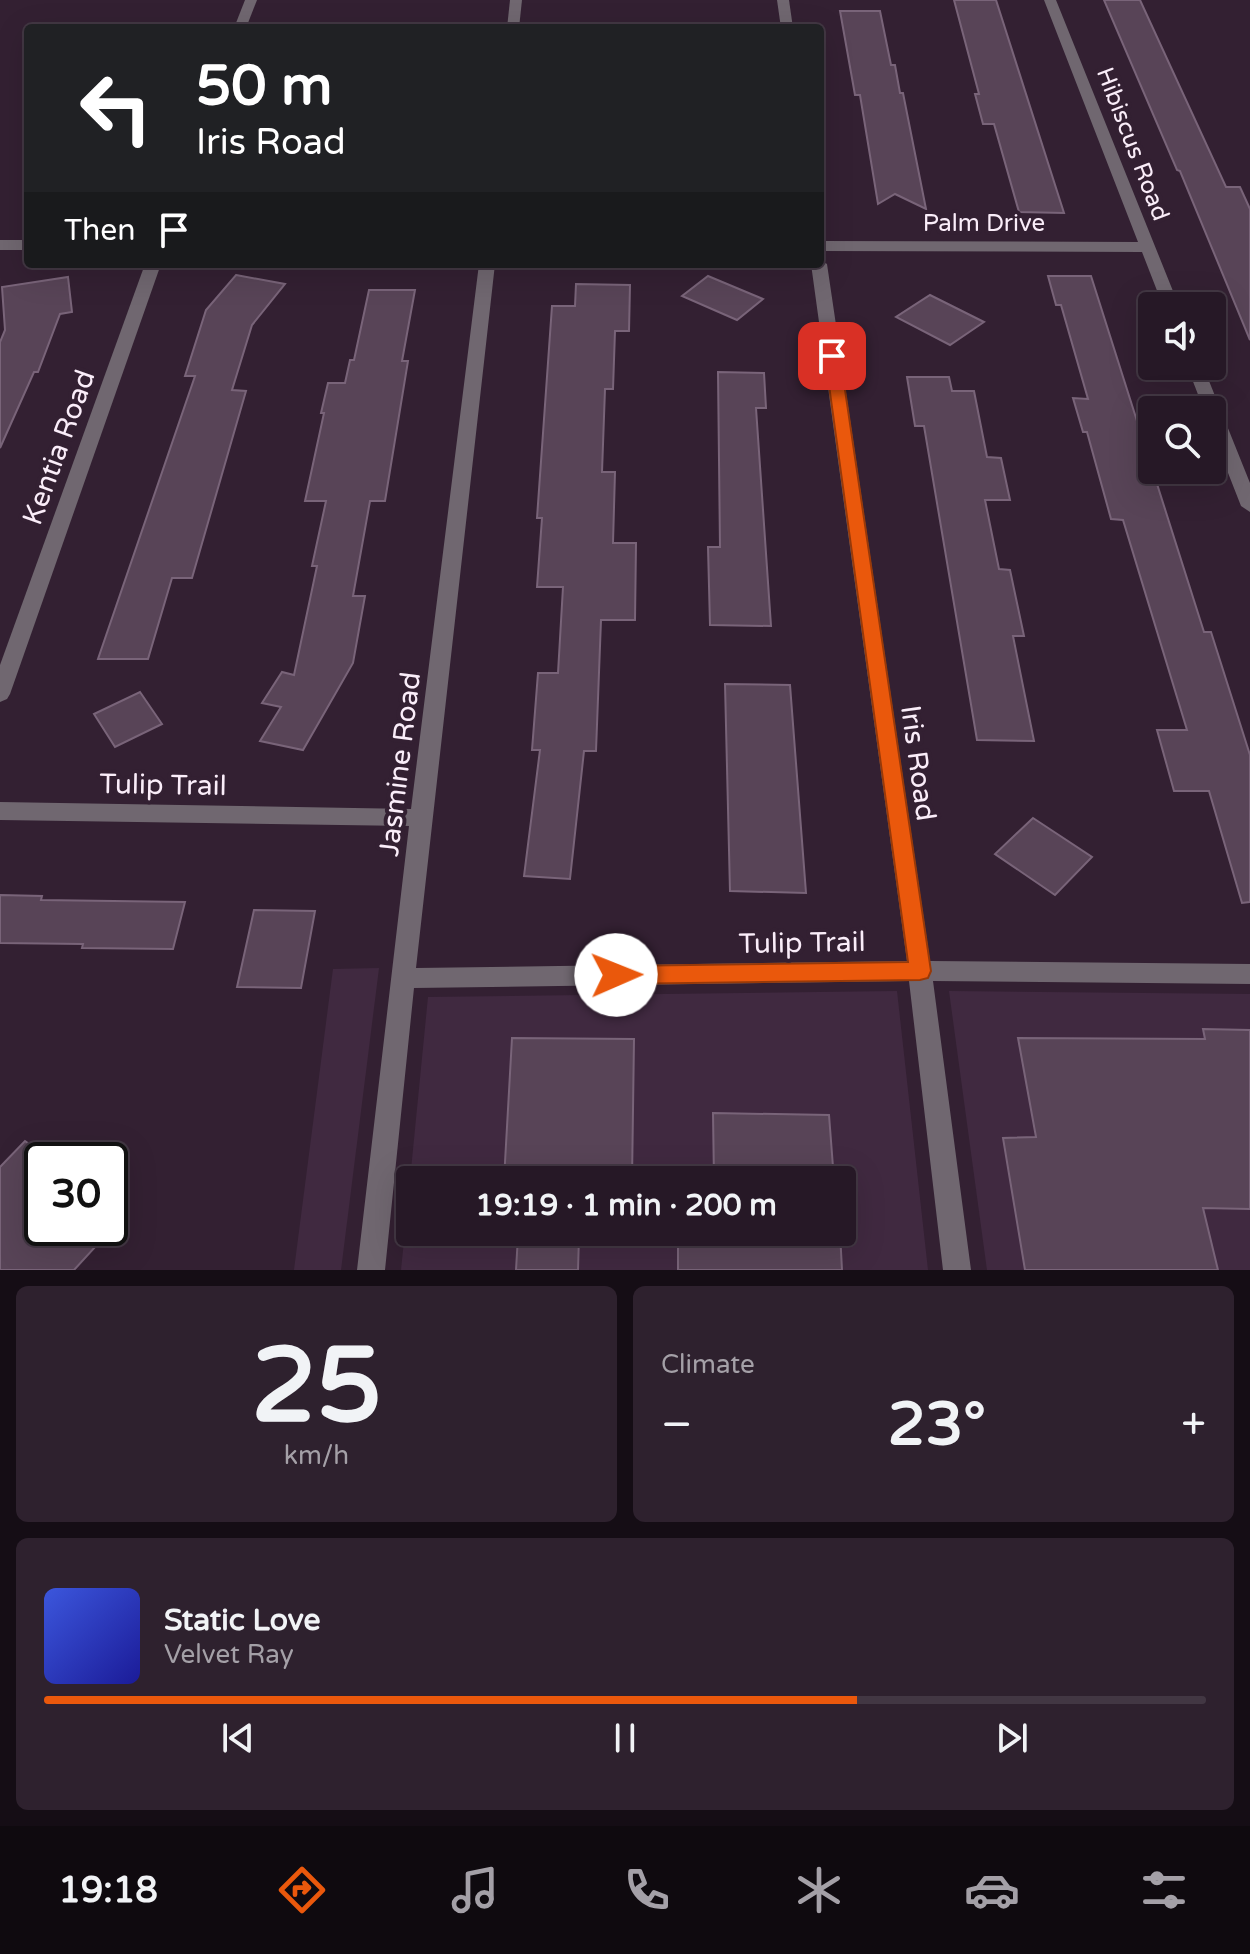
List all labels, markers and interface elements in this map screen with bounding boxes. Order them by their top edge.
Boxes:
text: 50 m [196,53,332,120]
icon: left [64,56,168,160]
street label: Hibiscus Road [1090,63,1175,225]
text: Iris Road [196,121,346,164]
icon: arrive [152,208,196,252]
street label: Palm Drive [923,209,1045,238]
text: Then [64,212,136,249]
map controls [1138,292,1226,484]
button: sound [1138,292,1226,380]
pin [798,322,866,390]
icon: arrive [810,334,854,378]
street label: Kentia Road [15,365,103,529]
button: search [1138,396,1226,484]
street label: Jasmine Road [372,670,428,858]
street label: Iris Road [893,703,943,823]
street label: Tulip Trail [99,767,227,803]
street label: Tulip Trail [738,925,866,961]
position arrow [574,933,658,1017]
speed limit sign: 30 [24,1142,128,1246]
text: 19:19 · 1 min · 200 m [475,1187,777,1224]
text: 25 [251,1325,382,1450]
text: Climate [661,1349,755,1380]
text: 23° [888,1389,986,1461]
text: − [661,1399,692,1452]
text: + [1181,1399,1206,1452]
text: km/h [284,1440,349,1471]
text: Static Love [164,1602,320,1639]
text: Velvet Ray [164,1639,294,1670]
icon: previous [216,1716,260,1760]
icon: pause [603,1716,647,1760]
icon: next [990,1716,1034,1760]
icon: directions [274,1862,330,1918]
icon: music [447,1862,503,1918]
icon: phone [619,1862,675,1918]
icon: climate [791,1862,847,1918]
icon: car [964,1862,1020,1918]
icon: filters [1136,1862,1192,1918]
text: 19:18 [58,1869,158,1912]

